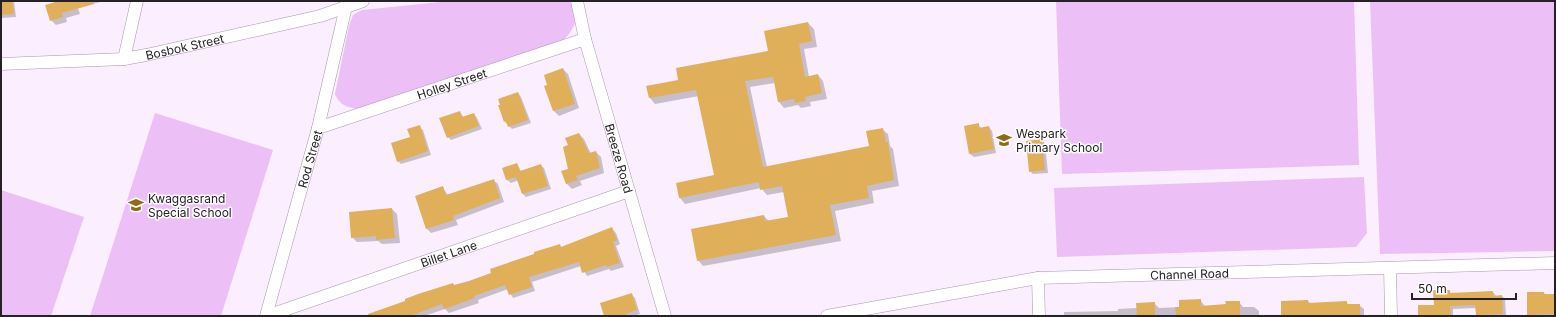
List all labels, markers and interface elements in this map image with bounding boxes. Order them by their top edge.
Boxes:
street label: Bosbok Street [144,30,225,62]
street label: Holley Street [415,65,489,102]
street label: Breeze Road [602,122,637,195]
place label: Wespark Primary School [1016,126,1102,155]
street label: Rod Street [294,128,325,190]
school or university icon: Wespark Primary School [995,131,1013,149]
place label: Kwaggasrand Special School [148,191,232,220]
school or university icon: Kwaggasrand Special School [127,196,145,214]
street label: Billet Lane [418,237,479,270]
street label: Channel Road [1150,265,1229,282]
scale bar [1412,275,1516,301]
text: 50 m [1418,281,1447,296]

